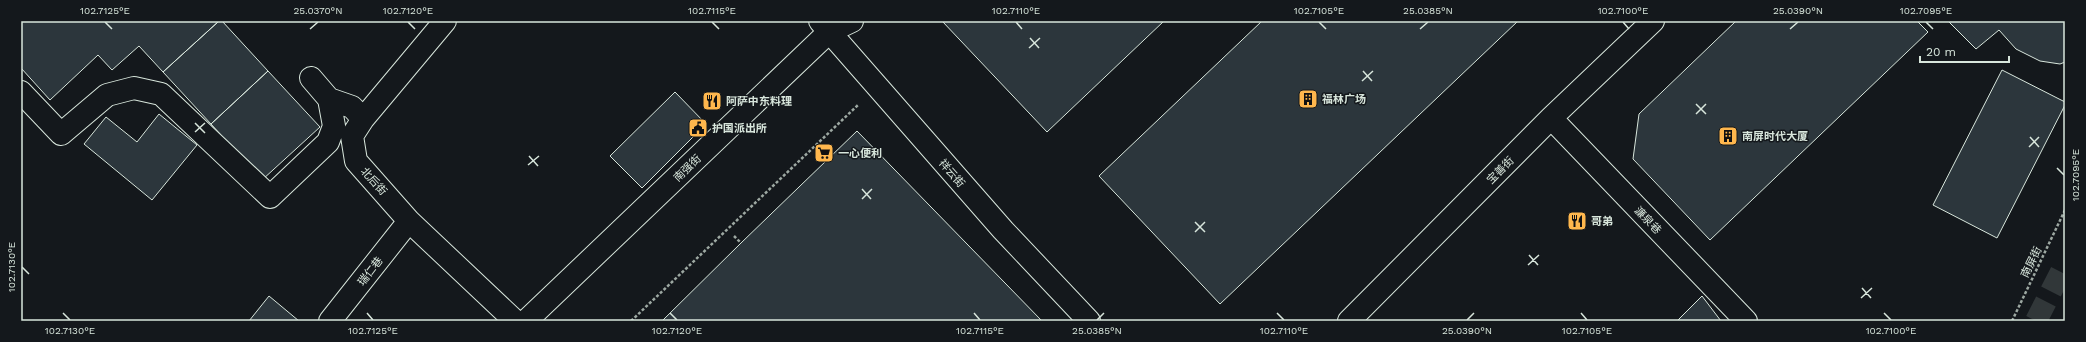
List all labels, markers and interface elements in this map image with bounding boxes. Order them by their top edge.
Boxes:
text: 102.7125°E [80,5,130,16]
text: 25.0370°N [293,5,343,16]
text: 102.7120°E [383,5,433,16]
text: 102.7115°E [688,5,736,16]
text: 102.7110°E [992,5,1040,16]
text: 102.7105°E [1294,5,1344,16]
text: 25.0385°N [1403,5,1453,16]
text: 102.7100°E [1598,5,1648,16]
text: 25.0390°N [1773,5,1823,16]
text: 102.7095°E [1900,5,1952,16]
scale bar [1920,38,2009,64]
text: 20 m [1926,45,1956,59]
building icon: 福林广场 [1297,88,1319,110]
restaurant icon: 阿萨中东料理 [701,90,723,112]
place label: 福林广场 [1322,93,1366,106]
place label: 阿萨中东料理 [726,95,792,108]
public building icon: 护国派出所 [687,117,709,139]
place label: 护国派出所 [712,122,767,135]
building icon: 南屏时代大厦 [1717,125,1739,147]
place label: 南屏时代大厦 [1742,130,1808,143]
supermarket icon: 一心便利 [813,142,835,164]
place label: 一心便利 [838,147,882,160]
text: 102.7095°E [2070,149,2081,201]
street label: 南强街 [671,152,704,184]
street label: 宝善街 [1484,154,1517,187]
street label: 祥云街 [936,157,967,190]
street label: 北后街 [358,165,389,198]
street label: 濂泉巷 [1632,204,1664,237]
restaurant icon: 哥弟 [1566,210,1588,232]
place label: 哥弟 [1591,215,1613,228]
text: 102.7130°E [6,242,17,292]
street label: 南屏街 [2018,245,2045,280]
street label: 瑞仁巷 [355,254,386,288]
text: 102.7130°E [45,325,95,336]
text: 102.7125°E [348,325,398,336]
text: 102.7120°E [652,325,702,336]
text: 102.7115°E [956,325,1004,336]
text: 25.0385°N [1072,325,1122,336]
text: 102.7110°E [1260,325,1308,336]
text: 25.0390°N [1442,325,1492,336]
text: 102.7105°E [1562,325,1612,336]
text: 102.7100°E [1866,325,1916,336]

